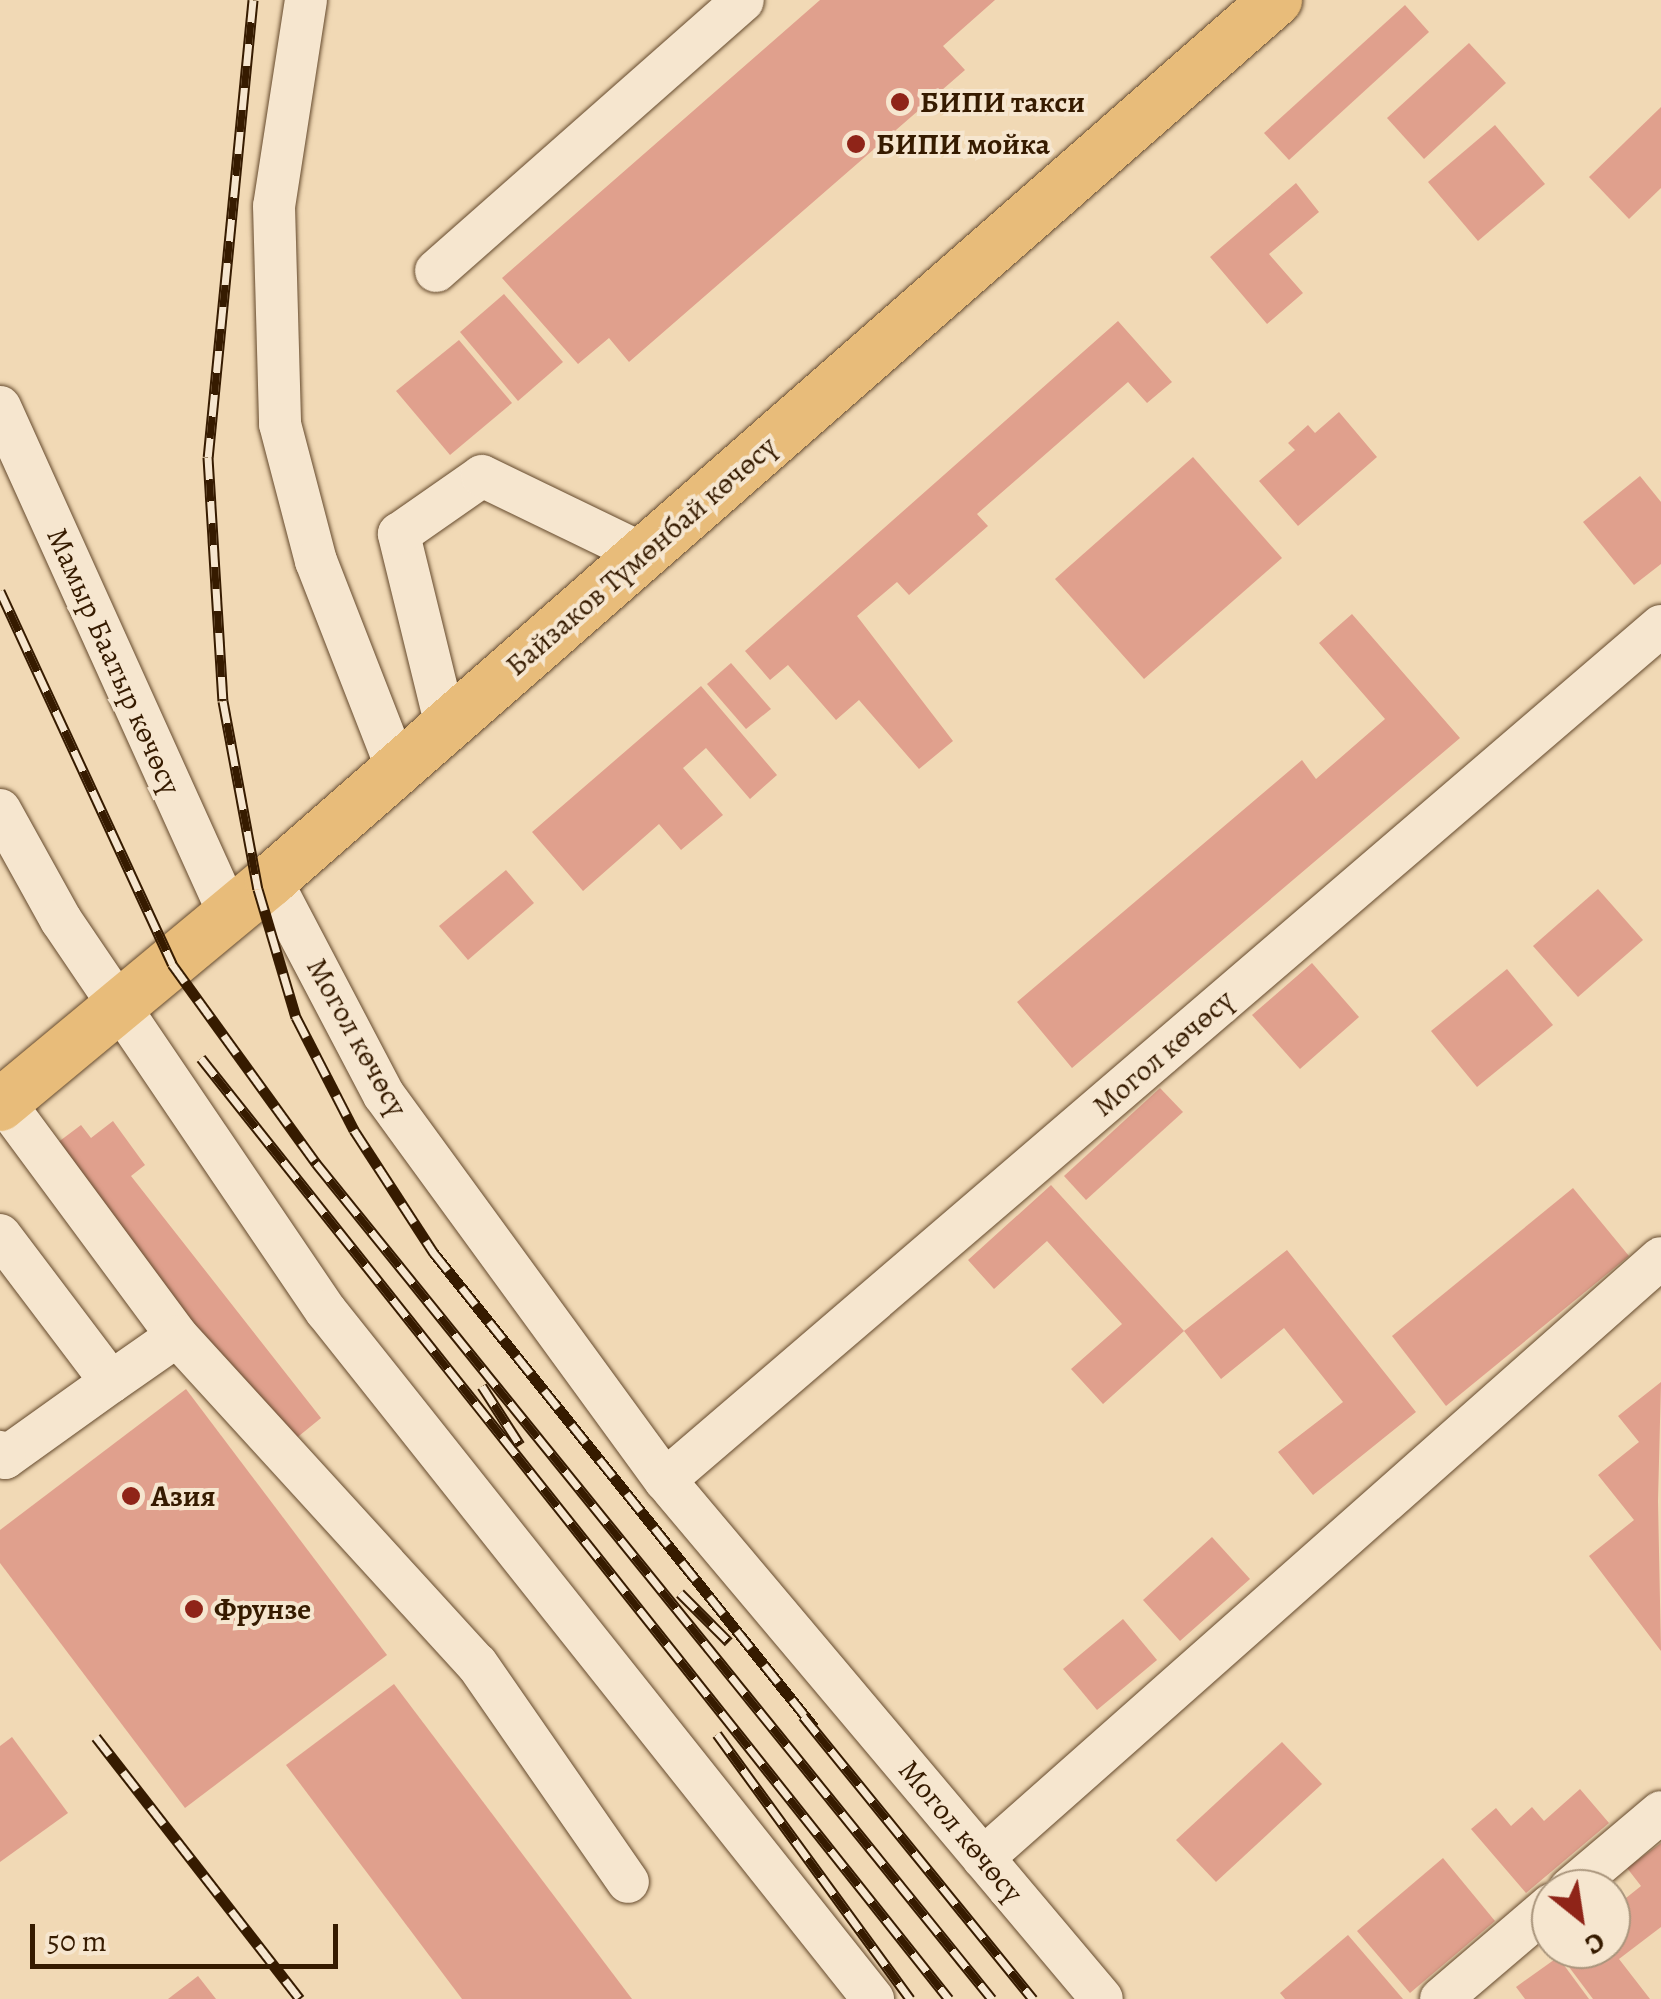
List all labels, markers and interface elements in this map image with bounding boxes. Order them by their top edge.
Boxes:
place label: БИПИ такси [920,84,1085,120]
marker: БИПИ такси [889,91,911,113]
place label: БИПИ мойка [876,126,1050,162]
marker: БИПИ мойка [845,133,867,155]
street label: Байзаков Түмөнбай көчөсү [498,428,784,684]
street label: Мамыр Баатыр көчөсү [39,522,189,800]
street label: Могол көчөсү [299,952,415,1122]
street label: Могол көчөсү [1085,982,1241,1124]
place label: Азия [151,1478,216,1514]
marker: Азия [120,1485,142,1507]
place label: Фрунзе [214,1591,311,1627]
marker: Фрунзе [183,1598,205,1620]
street label: Могол көчөсү [891,1752,1031,1910]
north arrow [1531,1869,1631,1969]
scale bar [35,1904,342,1966]
text: 50 m [47,1921,107,1961]
text: С [1578,1922,1612,1964]

